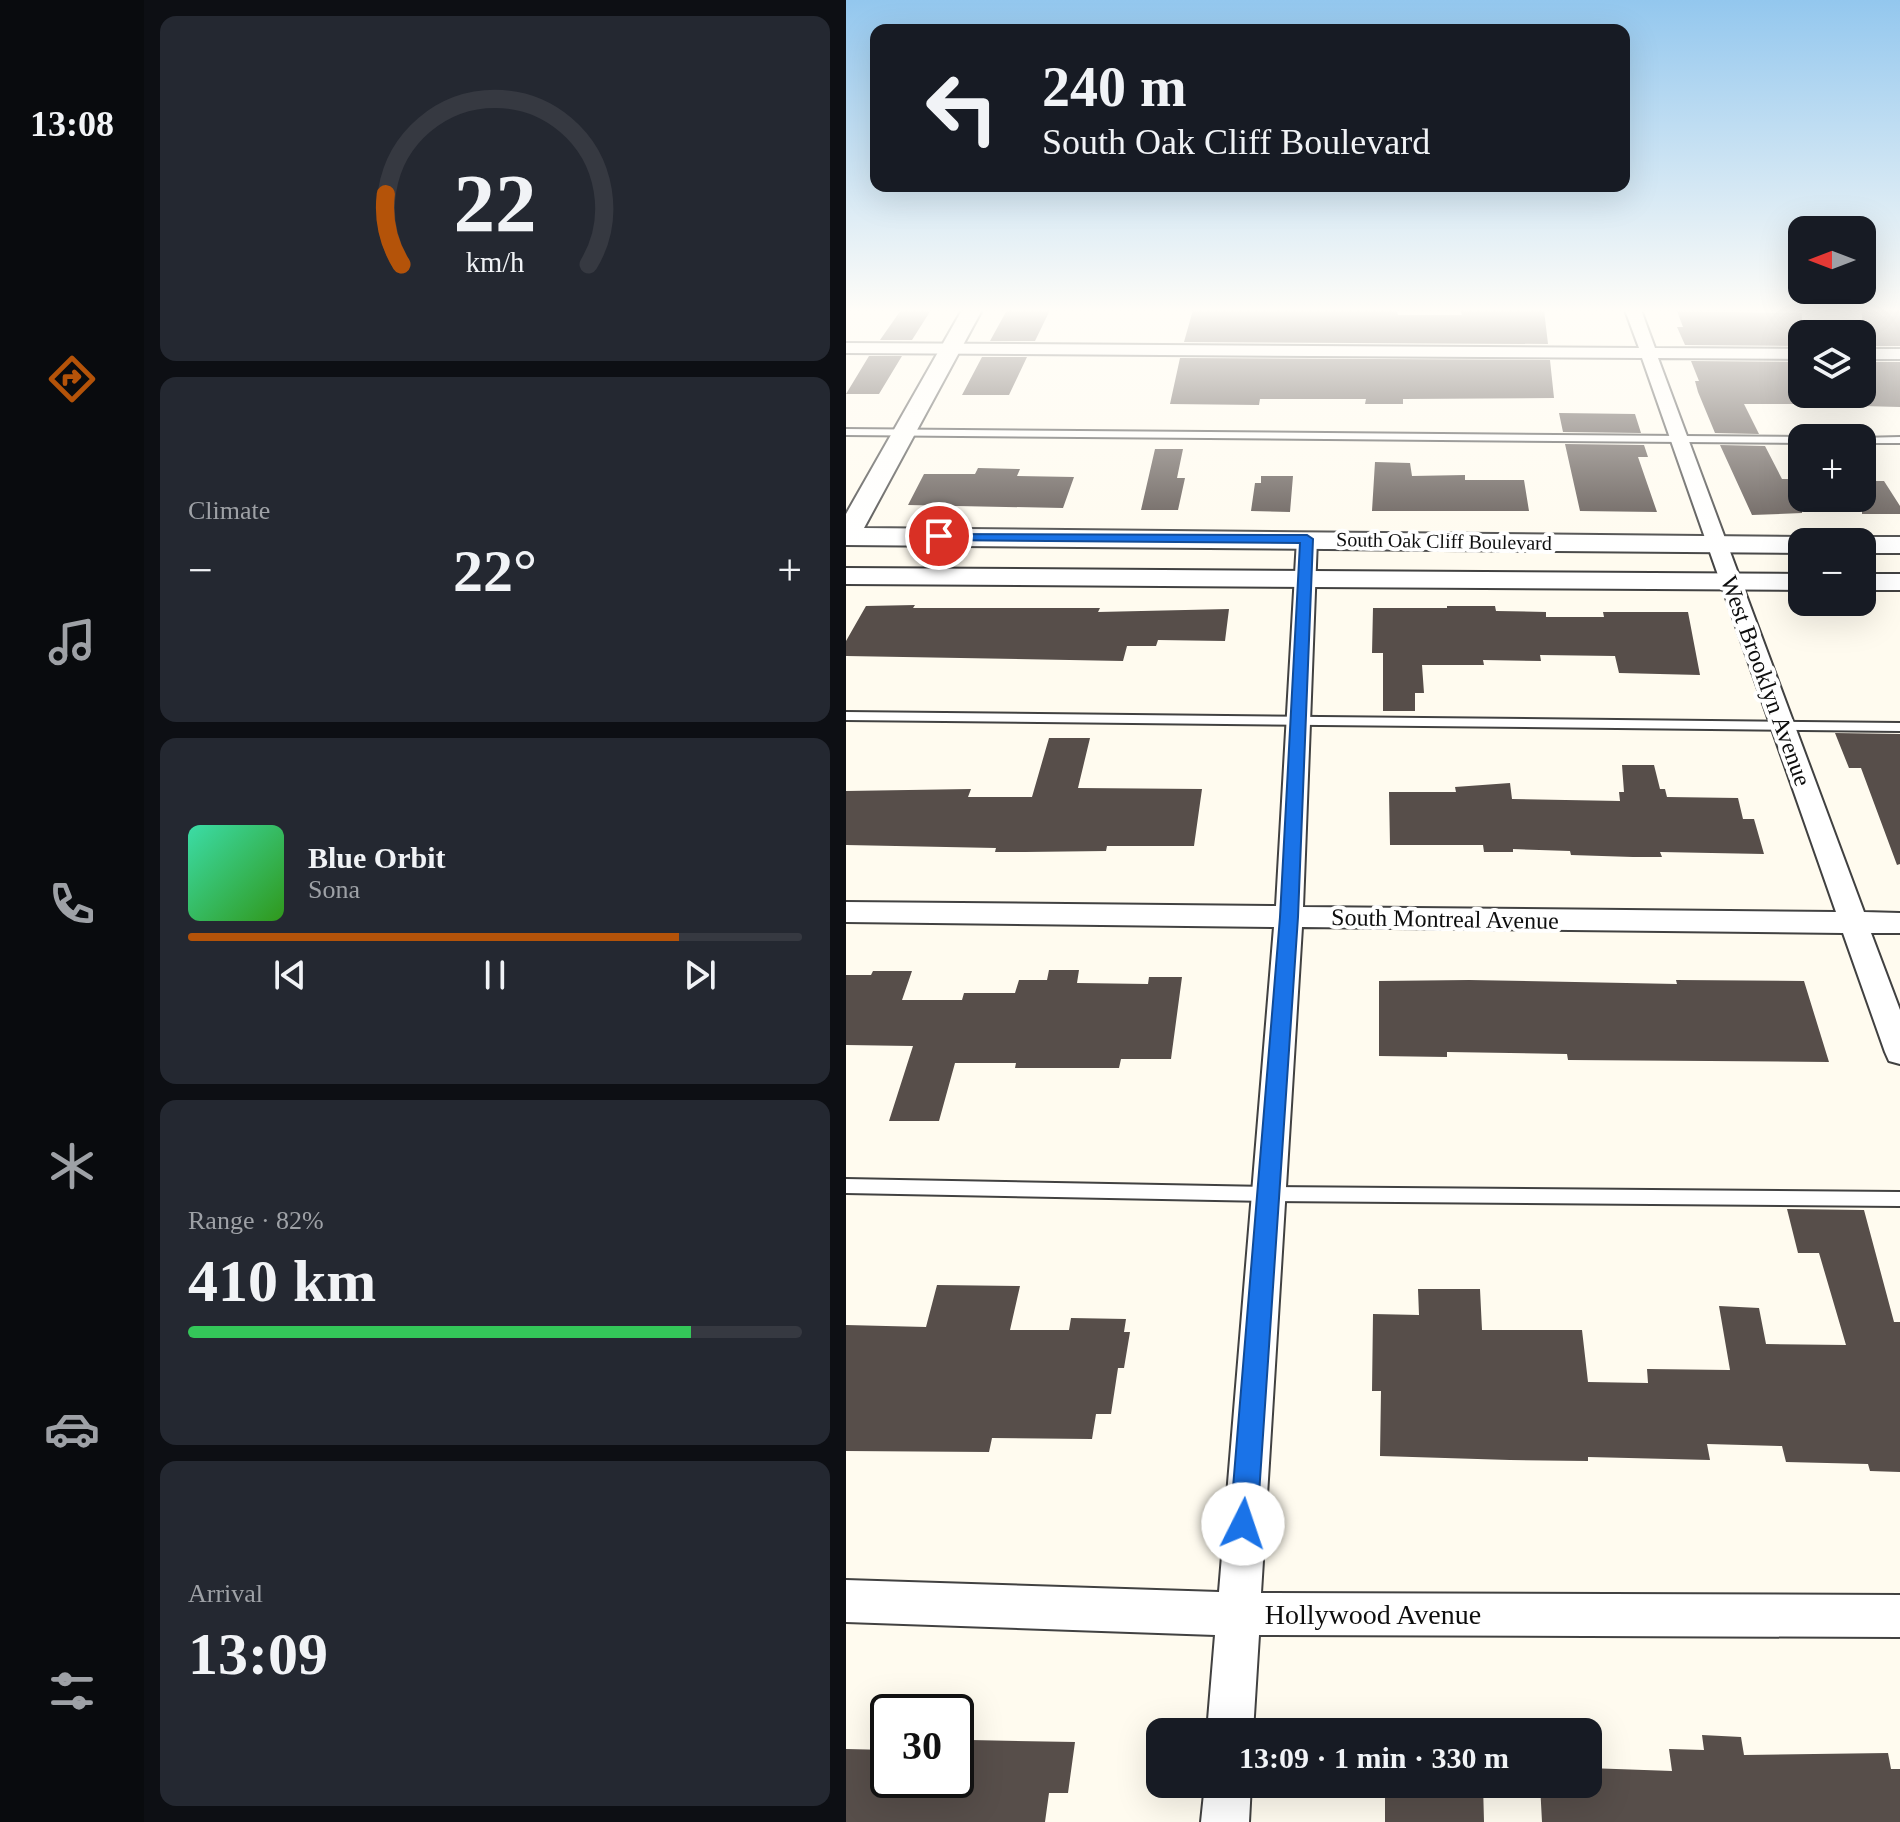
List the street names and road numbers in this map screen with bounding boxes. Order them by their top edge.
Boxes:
street label: South Oak Cliff Boulevard [1336,528,1552,554]
street label: West Brooklyn Avenue [1716,572,1816,790]
street label: South Montreal Avenue [1331,904,1559,934]
street label: Hollywood Avenue [1265,1599,1481,1630]

